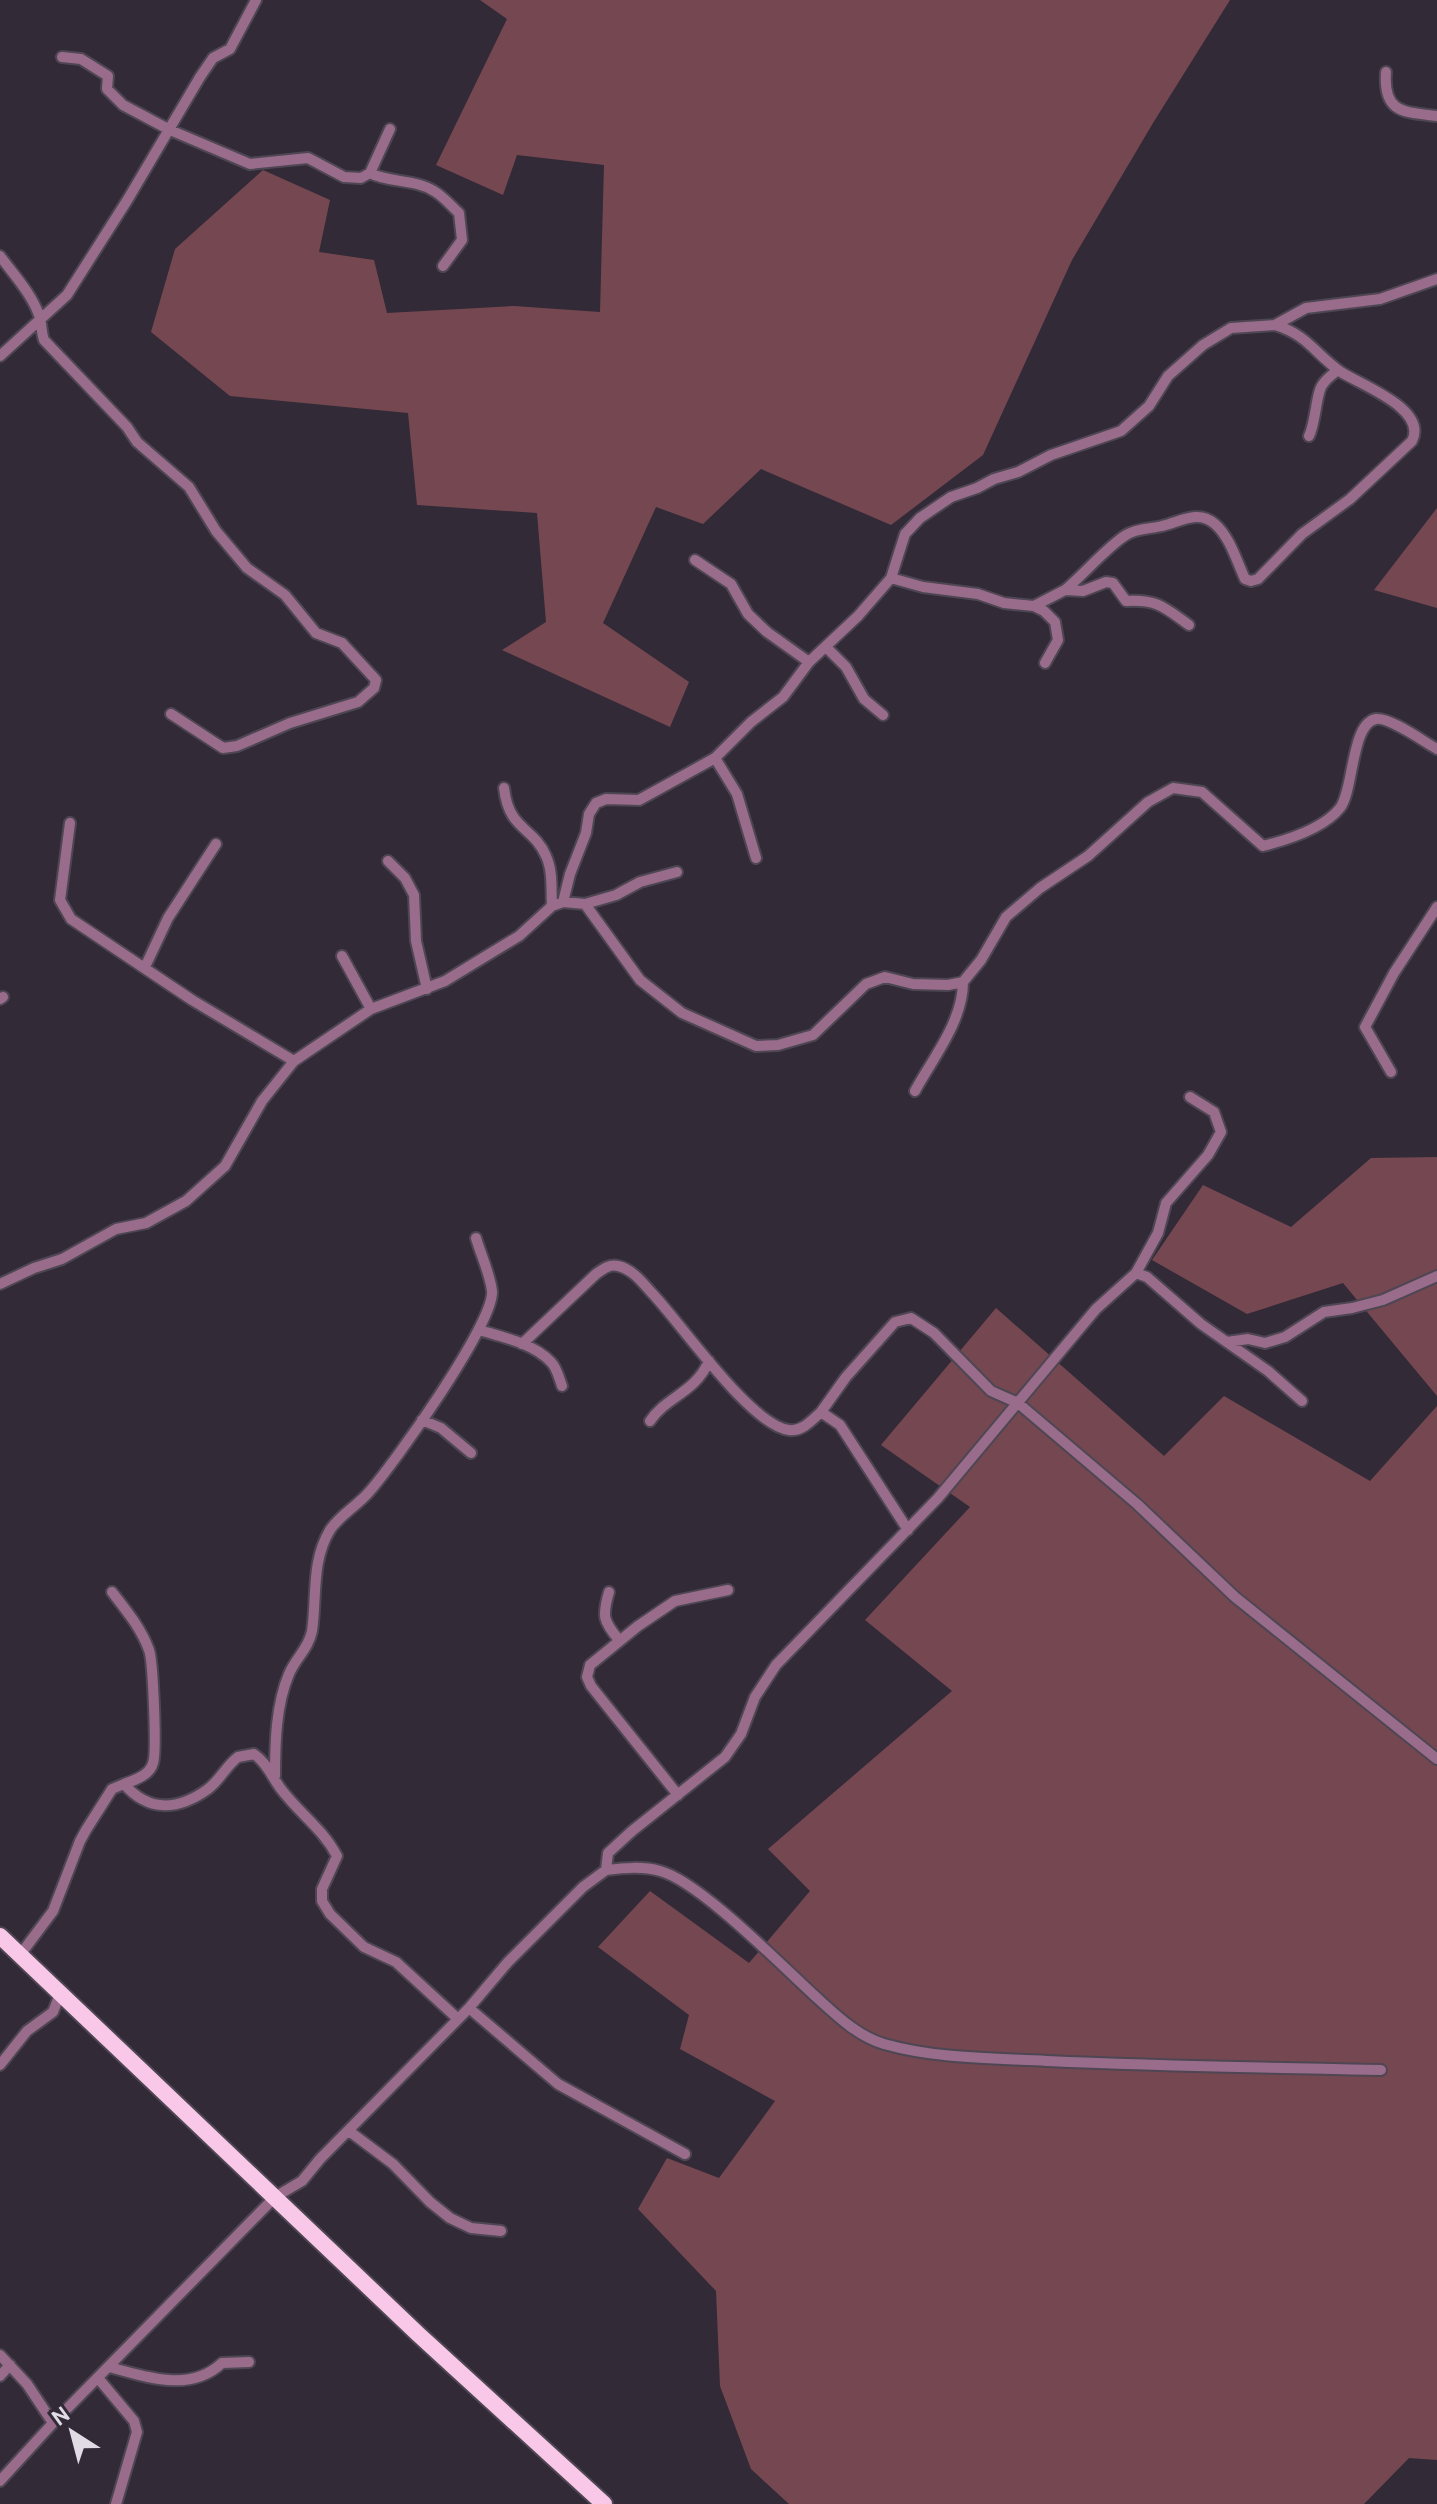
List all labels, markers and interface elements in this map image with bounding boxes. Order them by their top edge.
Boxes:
north arrow [32,2392,112,2472]
text: N [46,2401,75,2432]

